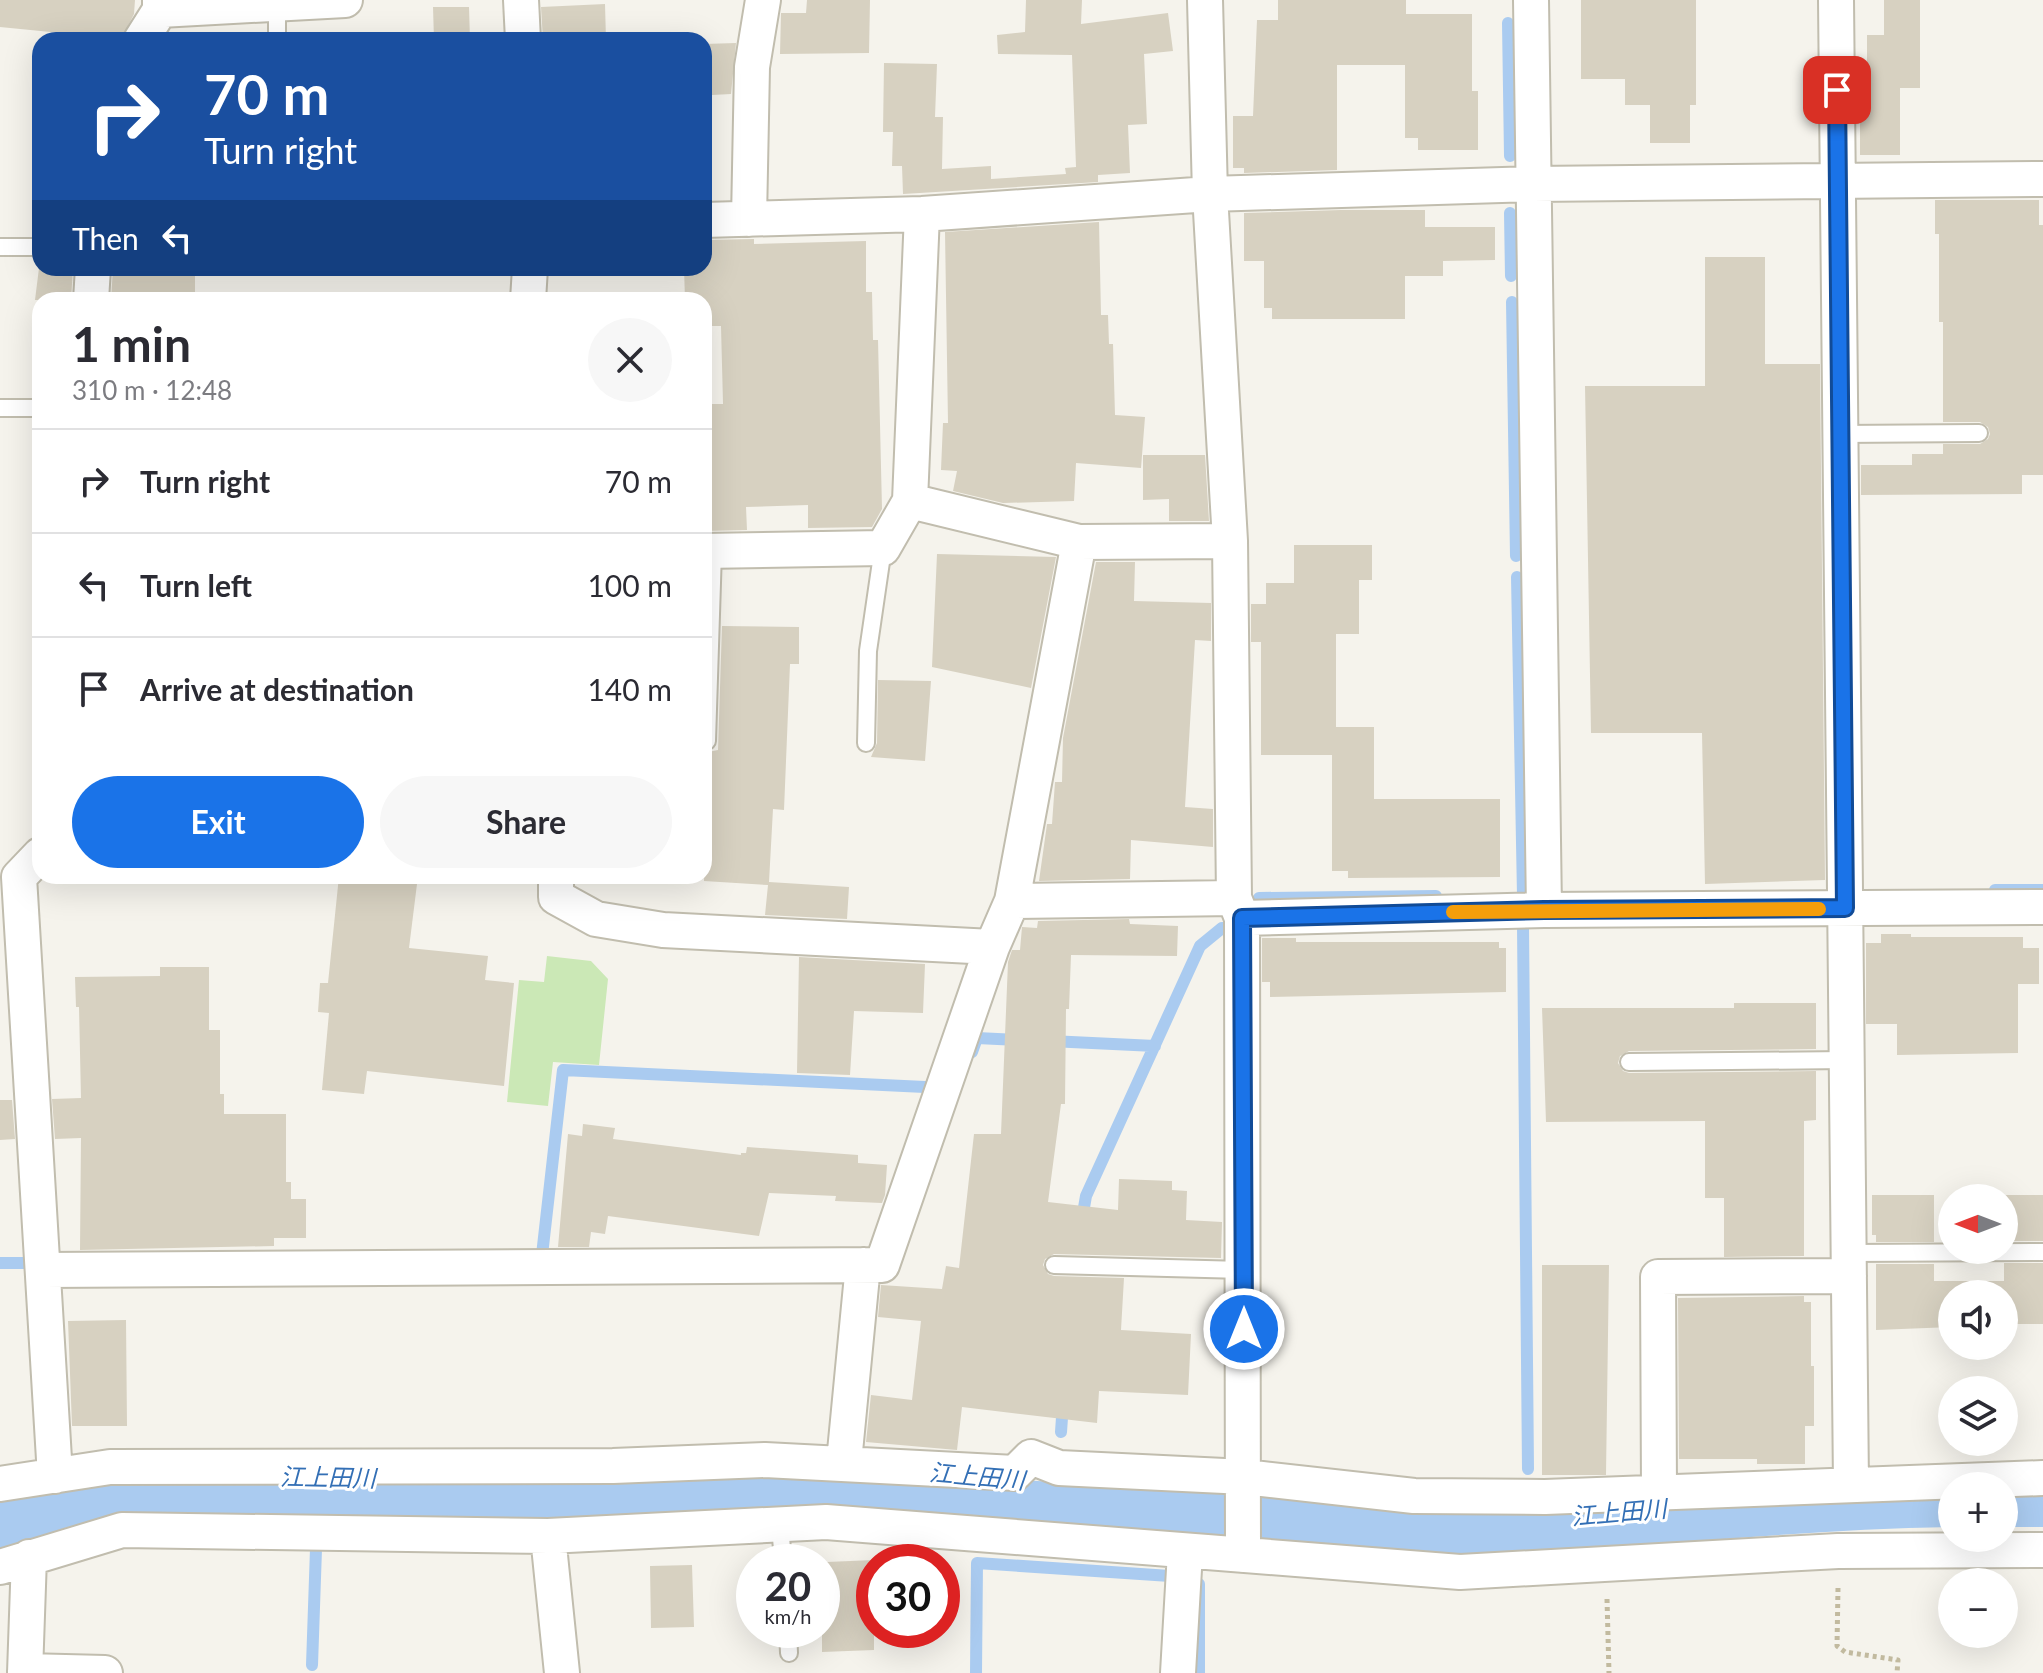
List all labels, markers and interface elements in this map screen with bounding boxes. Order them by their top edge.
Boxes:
pin [1803,56,1871,124]
text: 70 m [204,60,329,127]
icon: right [72,64,176,168]
icon: arrive [1815,68,1859,112]
text: Turn right [204,128,357,172]
icon: left [155,216,199,260]
text: Then [72,220,139,256]
text: 1 min [72,315,191,372]
button: close [588,318,672,402]
text: 310 m · 12:48 [72,374,232,406]
icon: right [72,459,116,503]
text: Turn right [140,463,270,499]
text: 70 m [605,463,672,499]
icon: left [72,563,116,607]
text: Turn left [140,567,252,603]
text: 100 m [587,567,672,603]
icon: arrive [72,667,116,711]
text: Arrive at destination [140,671,414,707]
text: 140 m [587,671,672,707]
button: Exit [72,776,364,868]
button: Share [380,776,672,868]
north arrow [1938,1184,2018,1264]
map controls [1938,1184,2018,1648]
button: sound [1938,1280,2018,1360]
position arrow [1202,1287,1286,1371]
button: layers [1938,1376,2018,1456]
water label: 江上田川 [928,1457,1029,1494]
water label: 江上田川 [280,1461,379,1492]
button: + [1938,1472,2018,1552]
water label: 江上田川 [1570,1493,1671,1530]
speed limit sign: 30 [856,1544,960,1648]
text: 20 [765,1562,811,1610]
button: − [1938,1568,2018,1648]
text: km/h [765,1604,811,1628]

